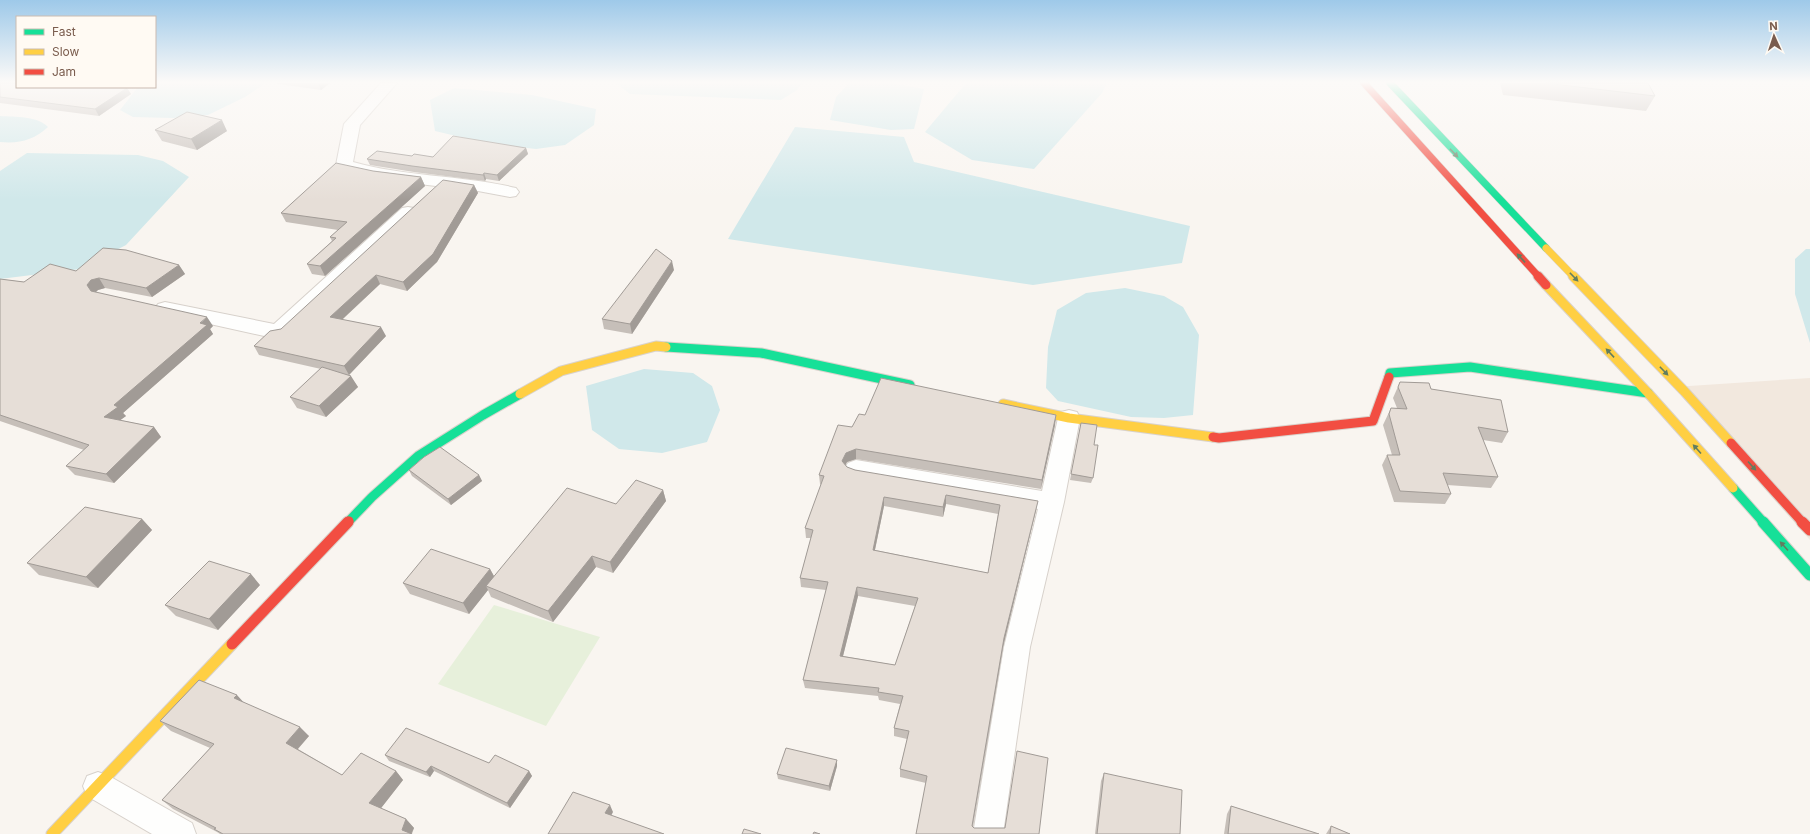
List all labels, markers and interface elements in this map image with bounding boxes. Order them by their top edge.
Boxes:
legend [16,16,156,88]
north arrow [1754,16,1794,56]
text: N [1769,19,1778,33]
text: Fast [52,24,76,39]
text: Slow [52,44,80,59]
text: Jam [52,64,76,79]
one-way arrow [1450,148,1459,158]
one-way arrow [1516,253,1525,264]
one-way arrow [1569,272,1579,282]
one-way arrow [1605,348,1615,358]
one-way arrow [1659,366,1669,376]
one-way arrow [1693,444,1702,454]
one-way arrow [1747,462,1756,471]
one-way arrow [1779,541,1789,551]

